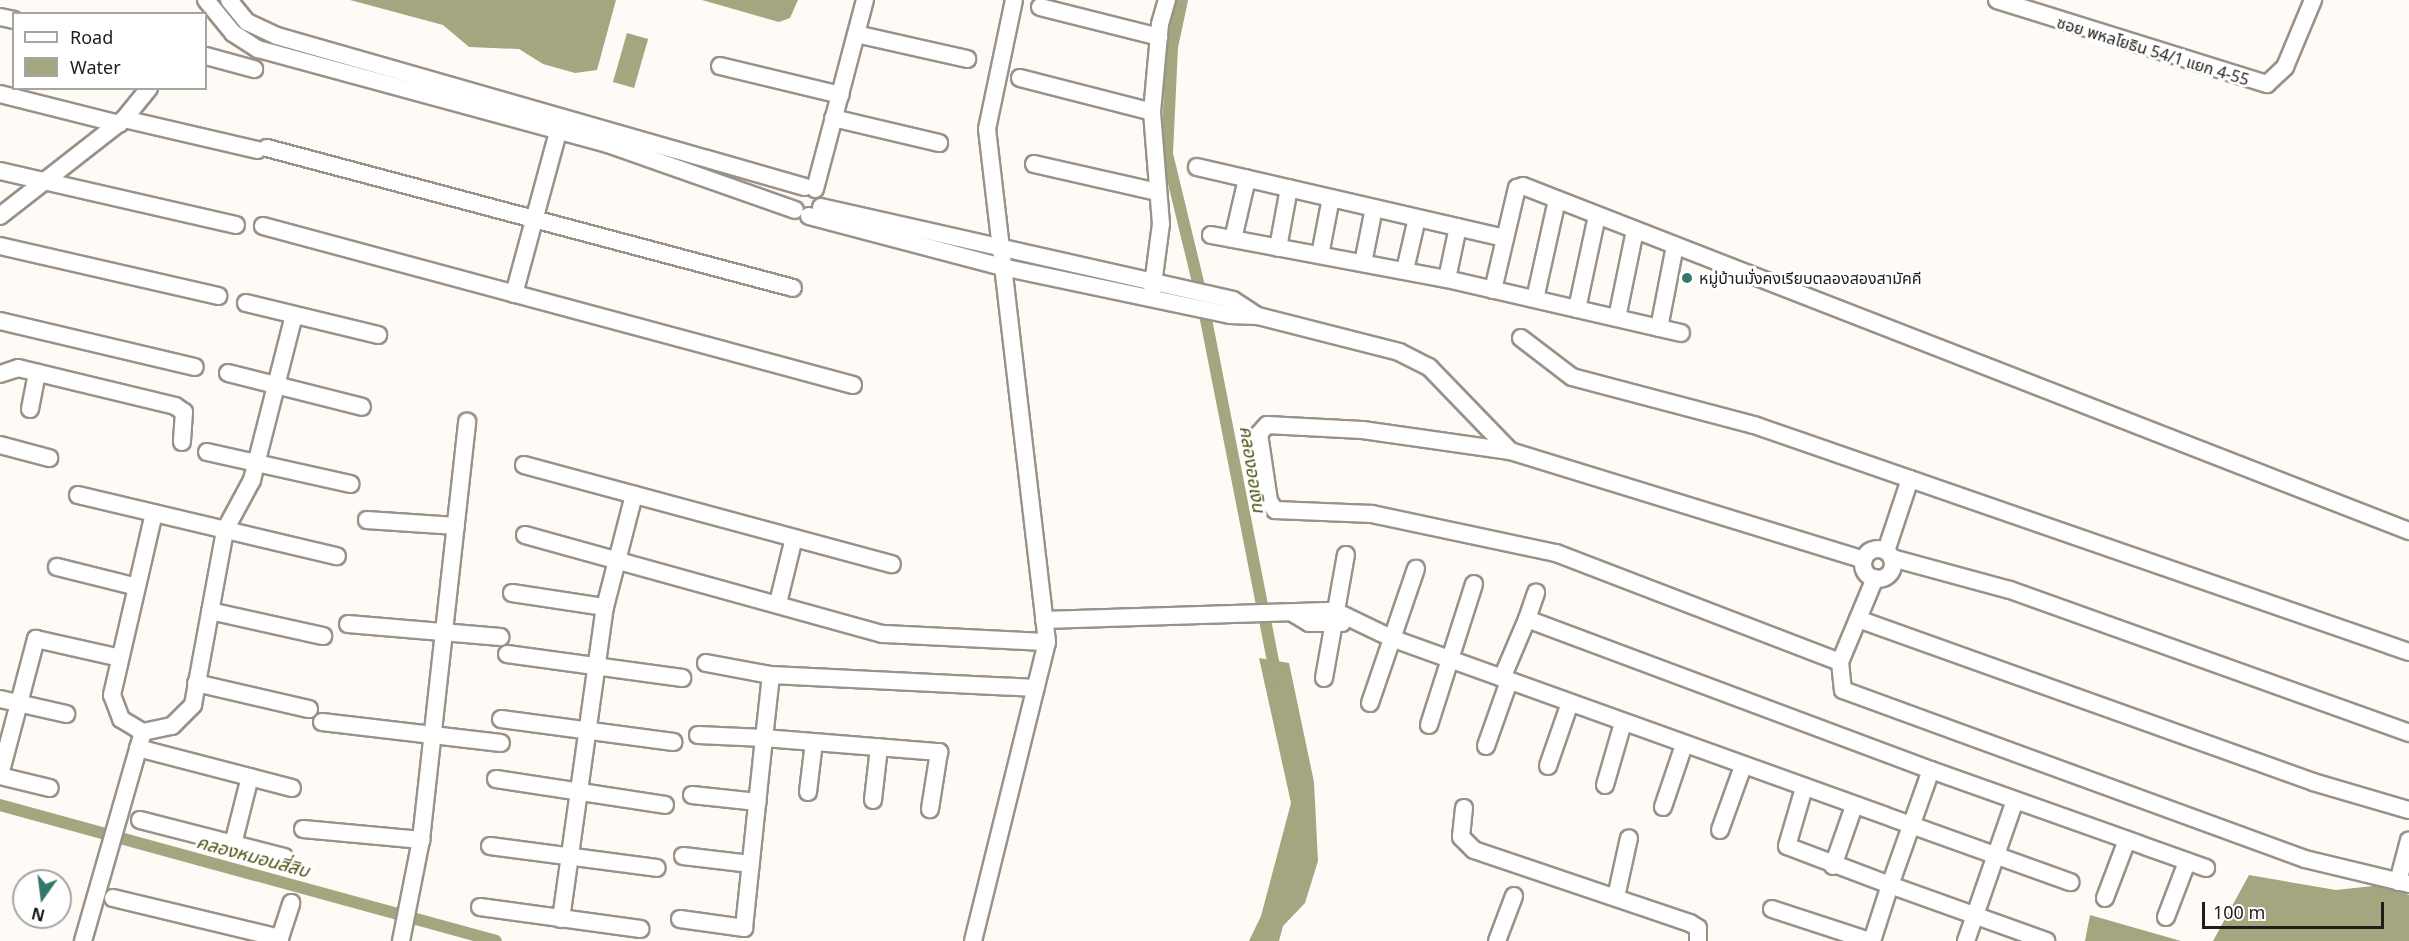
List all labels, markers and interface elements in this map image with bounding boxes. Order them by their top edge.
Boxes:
legend [12,12,207,90]
street label: ซอย พหลโยธิน 54/1 แยก 4-55 [2055,13,2251,89]
text: Road [70,25,113,49]
text: Water [70,55,121,79]
place label: หมู่บ้านมั่งคงเรียบตลองสองสามัคคี [1699,268,1922,288]
marker: หมู่บ้านมั่งคงเรียบตลองสองสามัคคี [1680,271,1694,285]
water label: คลองออเงิน [1236,424,1270,514]
water label: คลองหมอนสี่สิบ [194,831,312,881]
north arrow [12,869,72,929]
scale bar [2205,890,2386,928]
text: 100 m [2213,900,2265,924]
text: N [29,902,47,927]

